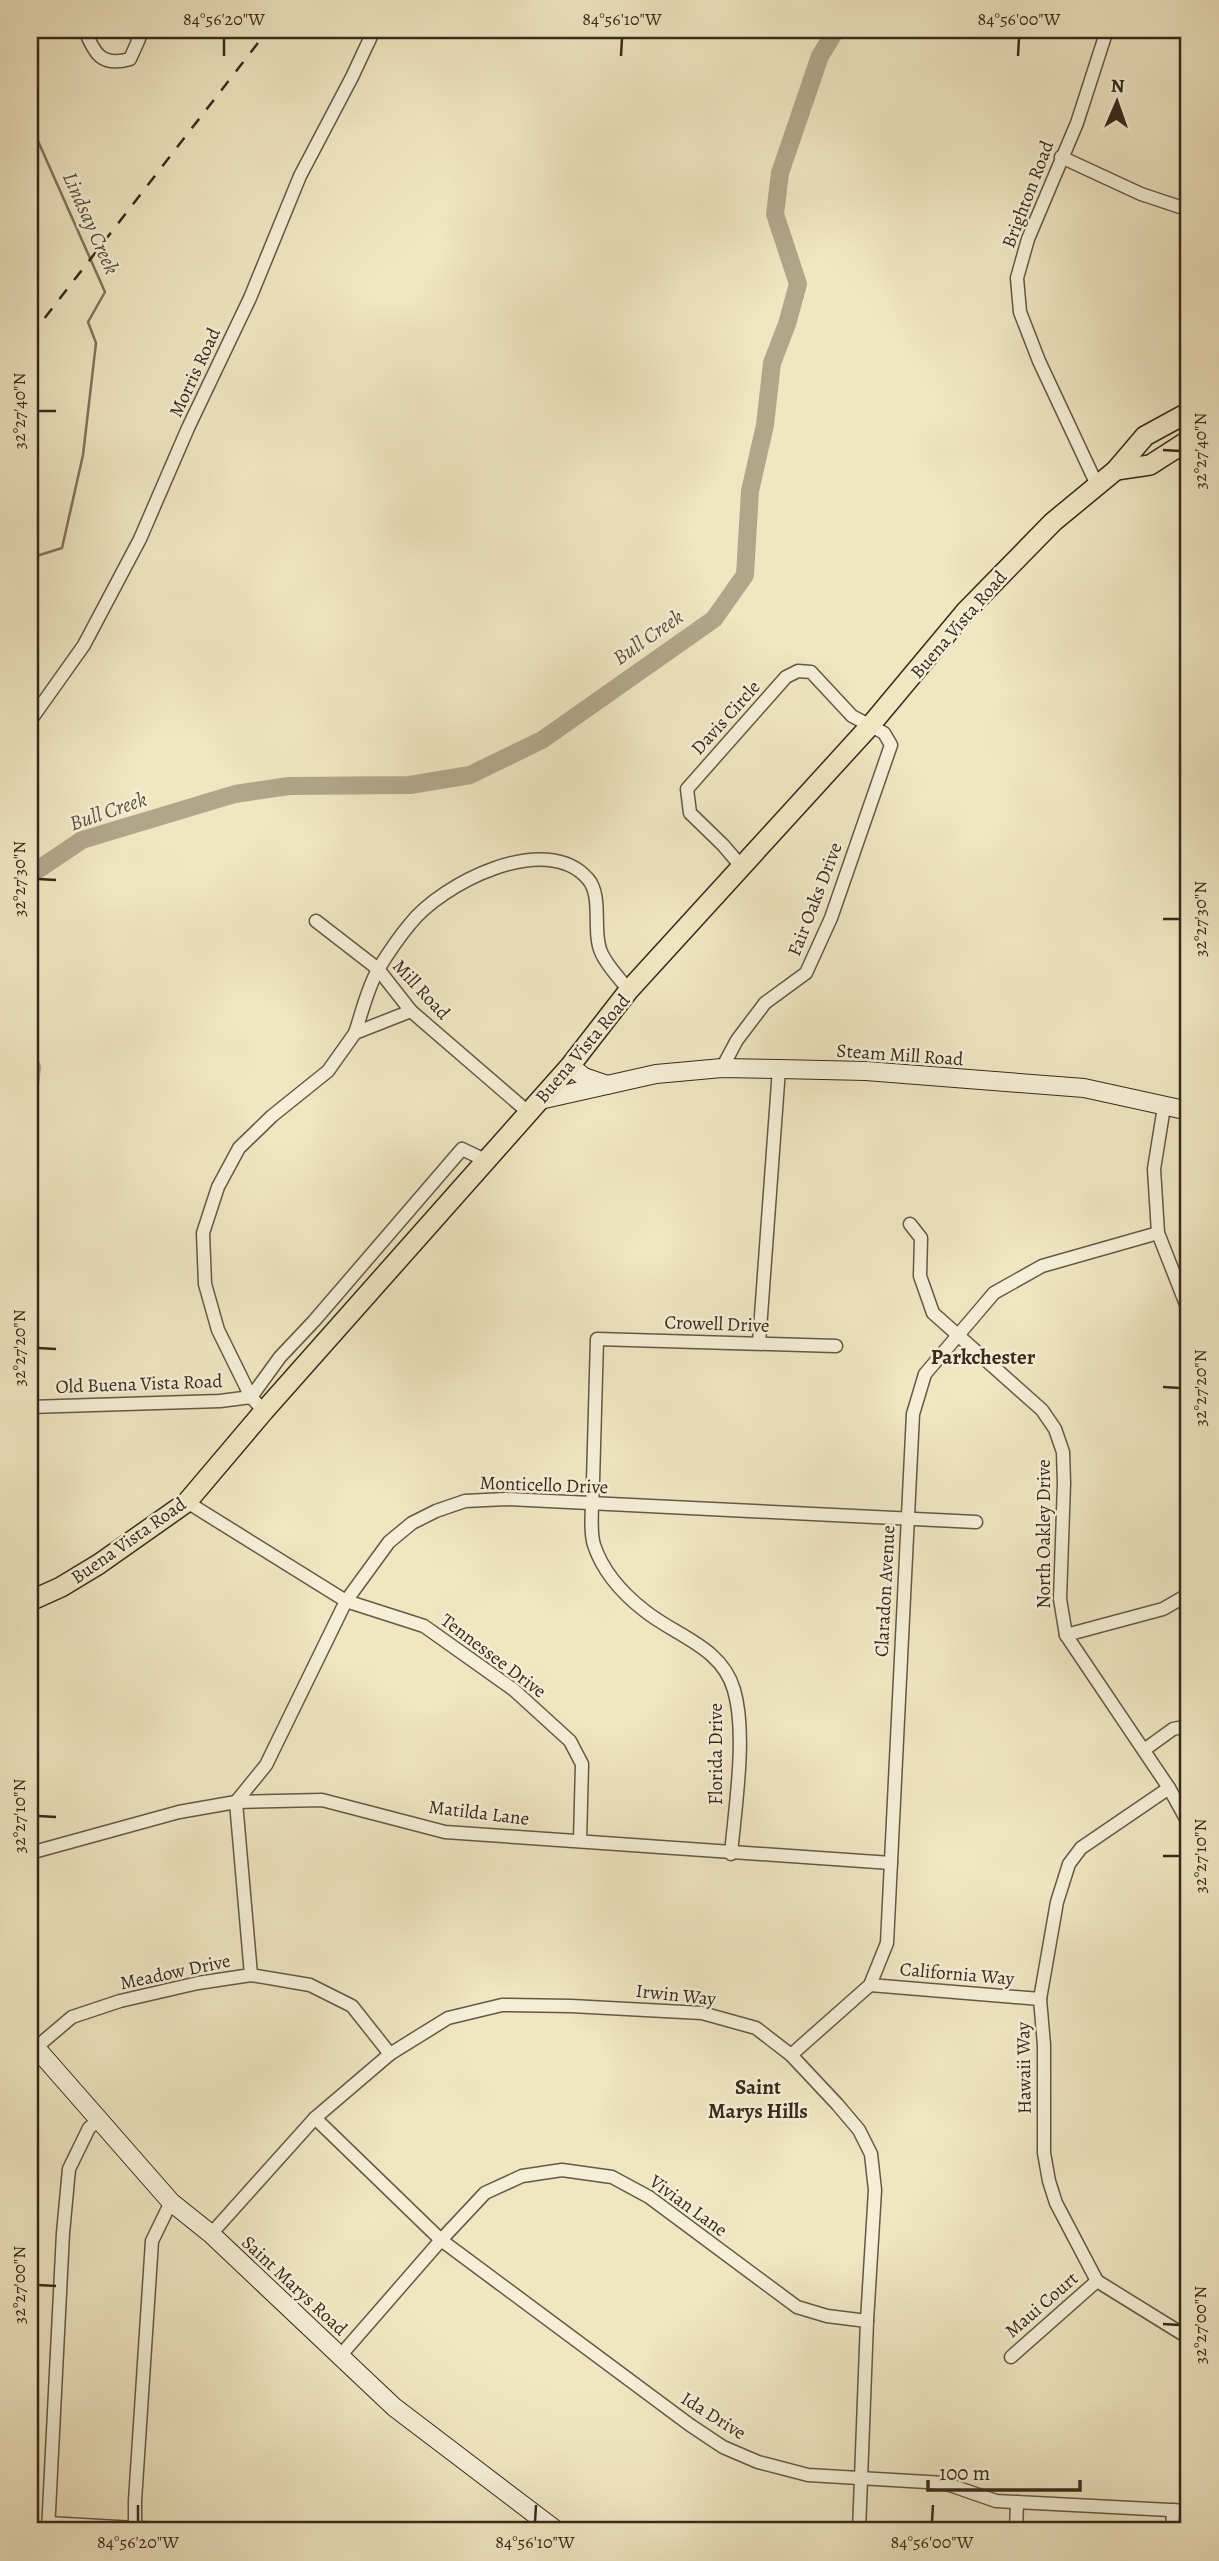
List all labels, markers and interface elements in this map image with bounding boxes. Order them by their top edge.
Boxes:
text: 84°56'20"W [183,7,265,31]
text: 84°56'10"W [582,7,662,31]
text: 84°56'00"W [978,7,1061,31]
north arrow [1082,66,1152,136]
text: N [1110,73,1125,99]
street label: Brighton Road [996,136,1061,252]
water label: Lindsay Creek [56,167,126,279]
street label: Morris Road [163,323,227,421]
text: 32°27'40"N [7,373,31,449]
text: 32°27'40"N [1188,413,1212,489]
street label: Buena Vista Road [905,564,1014,684]
water label: Bull Creek [607,603,689,671]
street label: Davis Circle [685,675,766,761]
water label: Bull Creek [66,785,150,837]
street label: Fair Oaks Drive [781,839,849,960]
text: 32°27'30"N [7,841,31,917]
text: 32°27'30"N [1188,881,1212,957]
street label: Mill Road [387,954,457,1026]
street label: Buena Vista Road [529,988,637,1109]
street label: Steam Mill Road [836,1038,965,1072]
text: 32°27'20"N [7,1309,31,1387]
street label: Crowell Drive [664,1309,770,1339]
district label: Parkchester [931,1343,1036,1371]
text: 32°27'20"N [1188,1349,1212,1427]
street label: Old Buena Vista Road [55,1368,224,1400]
street label: North Oakley Drive [1031,1459,1057,1609]
street label: Monticello Drive [479,1470,609,1500]
street label: Buena Vista Road [66,1491,192,1590]
street label: Claradon Avenue [869,1525,901,1658]
street label: Tennessee Drive [435,1608,551,1704]
street label: Florida Drive [703,1703,729,1805]
text: 32°27'10"N [7,1779,31,1853]
street label: Matilda Lane [427,1794,531,1832]
text: 32°27'10"N [1188,1819,1212,1893]
street label: Meadow Drive [118,1948,233,1996]
street label: California Way [899,1956,1016,1992]
street label: Irwin Way [635,1978,718,2012]
street label: Hawaii Way [1010,2021,1038,2114]
district label: Saint Marys Hills [708,2073,808,2125]
street label: Vivian Lane [643,2168,733,2243]
street label: Saint Marys Road [236,2230,354,2342]
text: 32°27'00"N [7,2246,31,2324]
street label: Maui Court [1000,2266,1084,2344]
text: 32°27'00"N [1188,2286,1212,2364]
street label: Ida Drive [676,2386,751,2446]
scale bar [928,2449,1081,2493]
text: 100 m [939,2459,990,2487]
text: 84°56'20"W [97,2530,179,2554]
text: 84°56'10"W [495,2530,575,2554]
text: 84°56'00"W [891,2530,974,2554]

